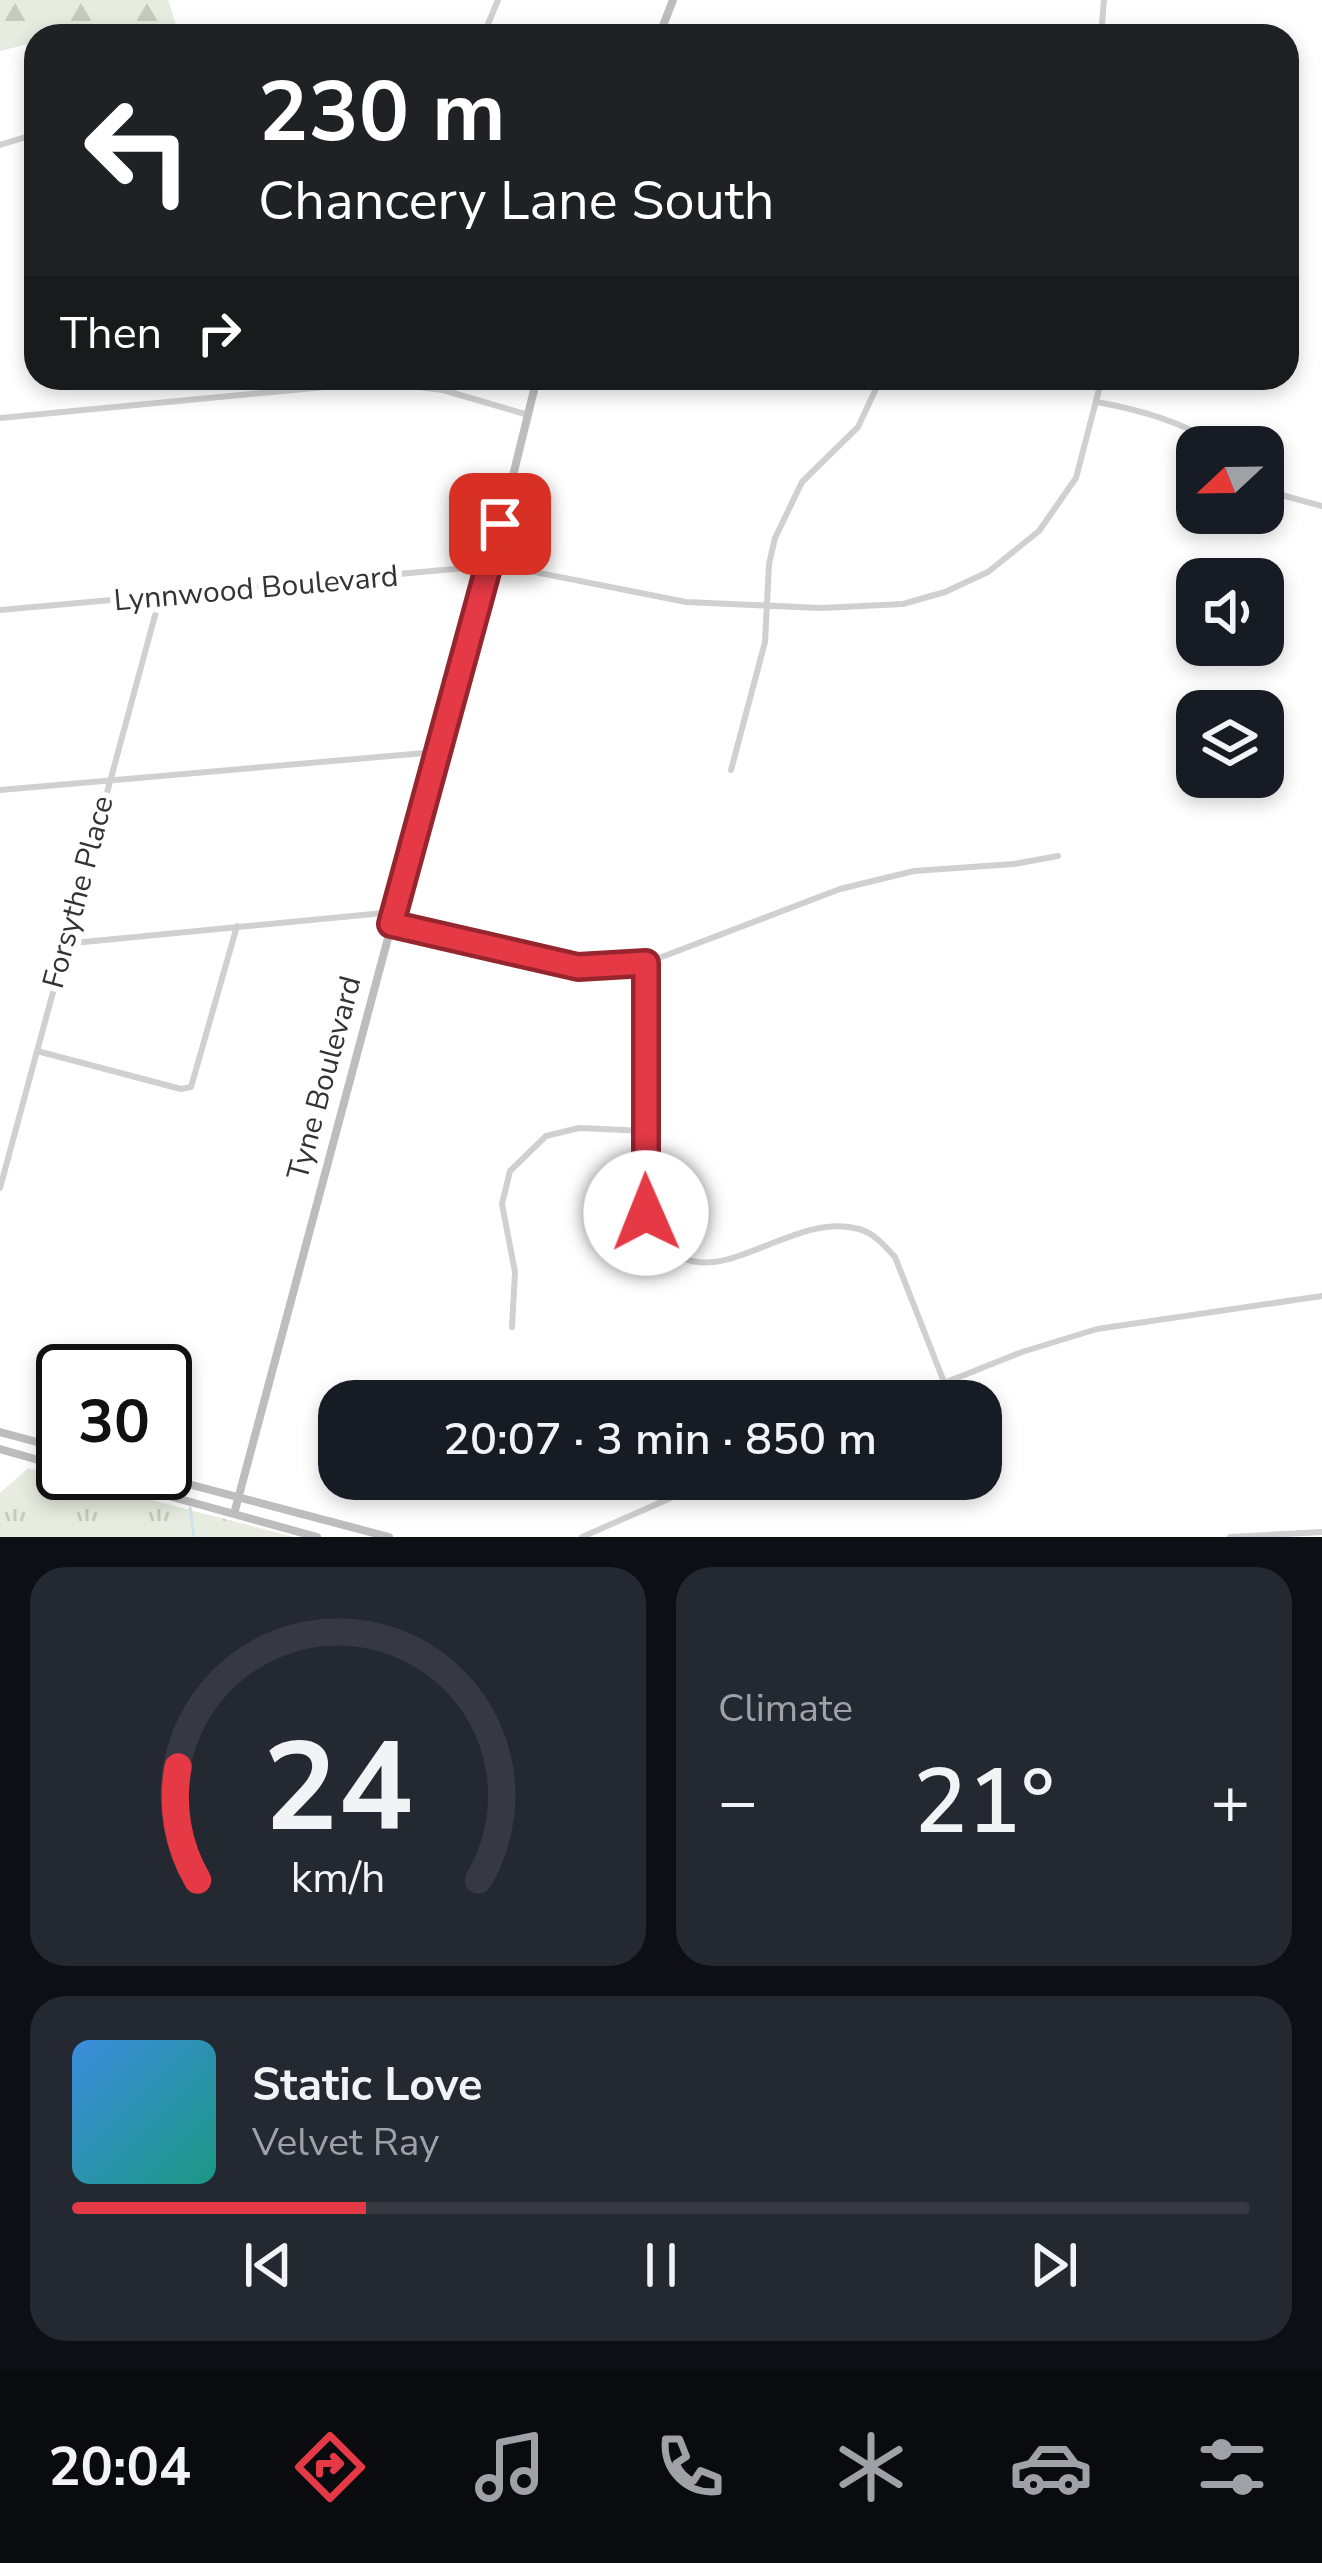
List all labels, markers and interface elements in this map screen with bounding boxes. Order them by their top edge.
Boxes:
text: 230 m [258,55,506,170]
icon: left [60,72,216,228]
text: Chancery Lane South [258,164,774,238]
icon: right [186,300,252,366]
text: Then [60,303,162,364]
north arrow [1176,426,1284,534]
map controls [1176,426,1284,798]
pin [449,473,551,575]
icon: arrive [467,491,533,557]
street label: Lynnwood Boulevard [112,556,400,621]
button: sound [1176,558,1284,666]
button: layers [1176,690,1284,798]
street label: Forsythe Place [33,791,124,993]
street label: Tyne Boulevard [278,972,371,1185]
position arrow [583,1150,709,1276]
speed limit sign: 30 [36,1344,192,1500]
text: 20:07 · 3 min · 850 m [443,1409,877,1470]
text: Climate [718,1682,853,1735]
text: 24 [263,1703,413,1873]
text: 21° [913,1741,1055,1864]
text: − [718,1757,758,1847]
text: + [1210,1757,1250,1847]
text: km/h [291,1848,385,1906]
text: Static Love [252,2055,482,2116]
text: Velvet Ray [252,2116,439,2169]
icon: previous [235,2232,301,2298]
icon: pause [628,2232,694,2298]
icon: next [1021,2232,1087,2298]
icon: directions [288,2425,372,2509]
icon: music [468,2425,552,2509]
icon: phone [648,2425,732,2509]
icon: climate [829,2425,913,2509]
icon: car [1009,2425,1093,2509]
icon: filters [1190,2425,1274,2509]
text: 20:04 [48,2430,191,2504]

